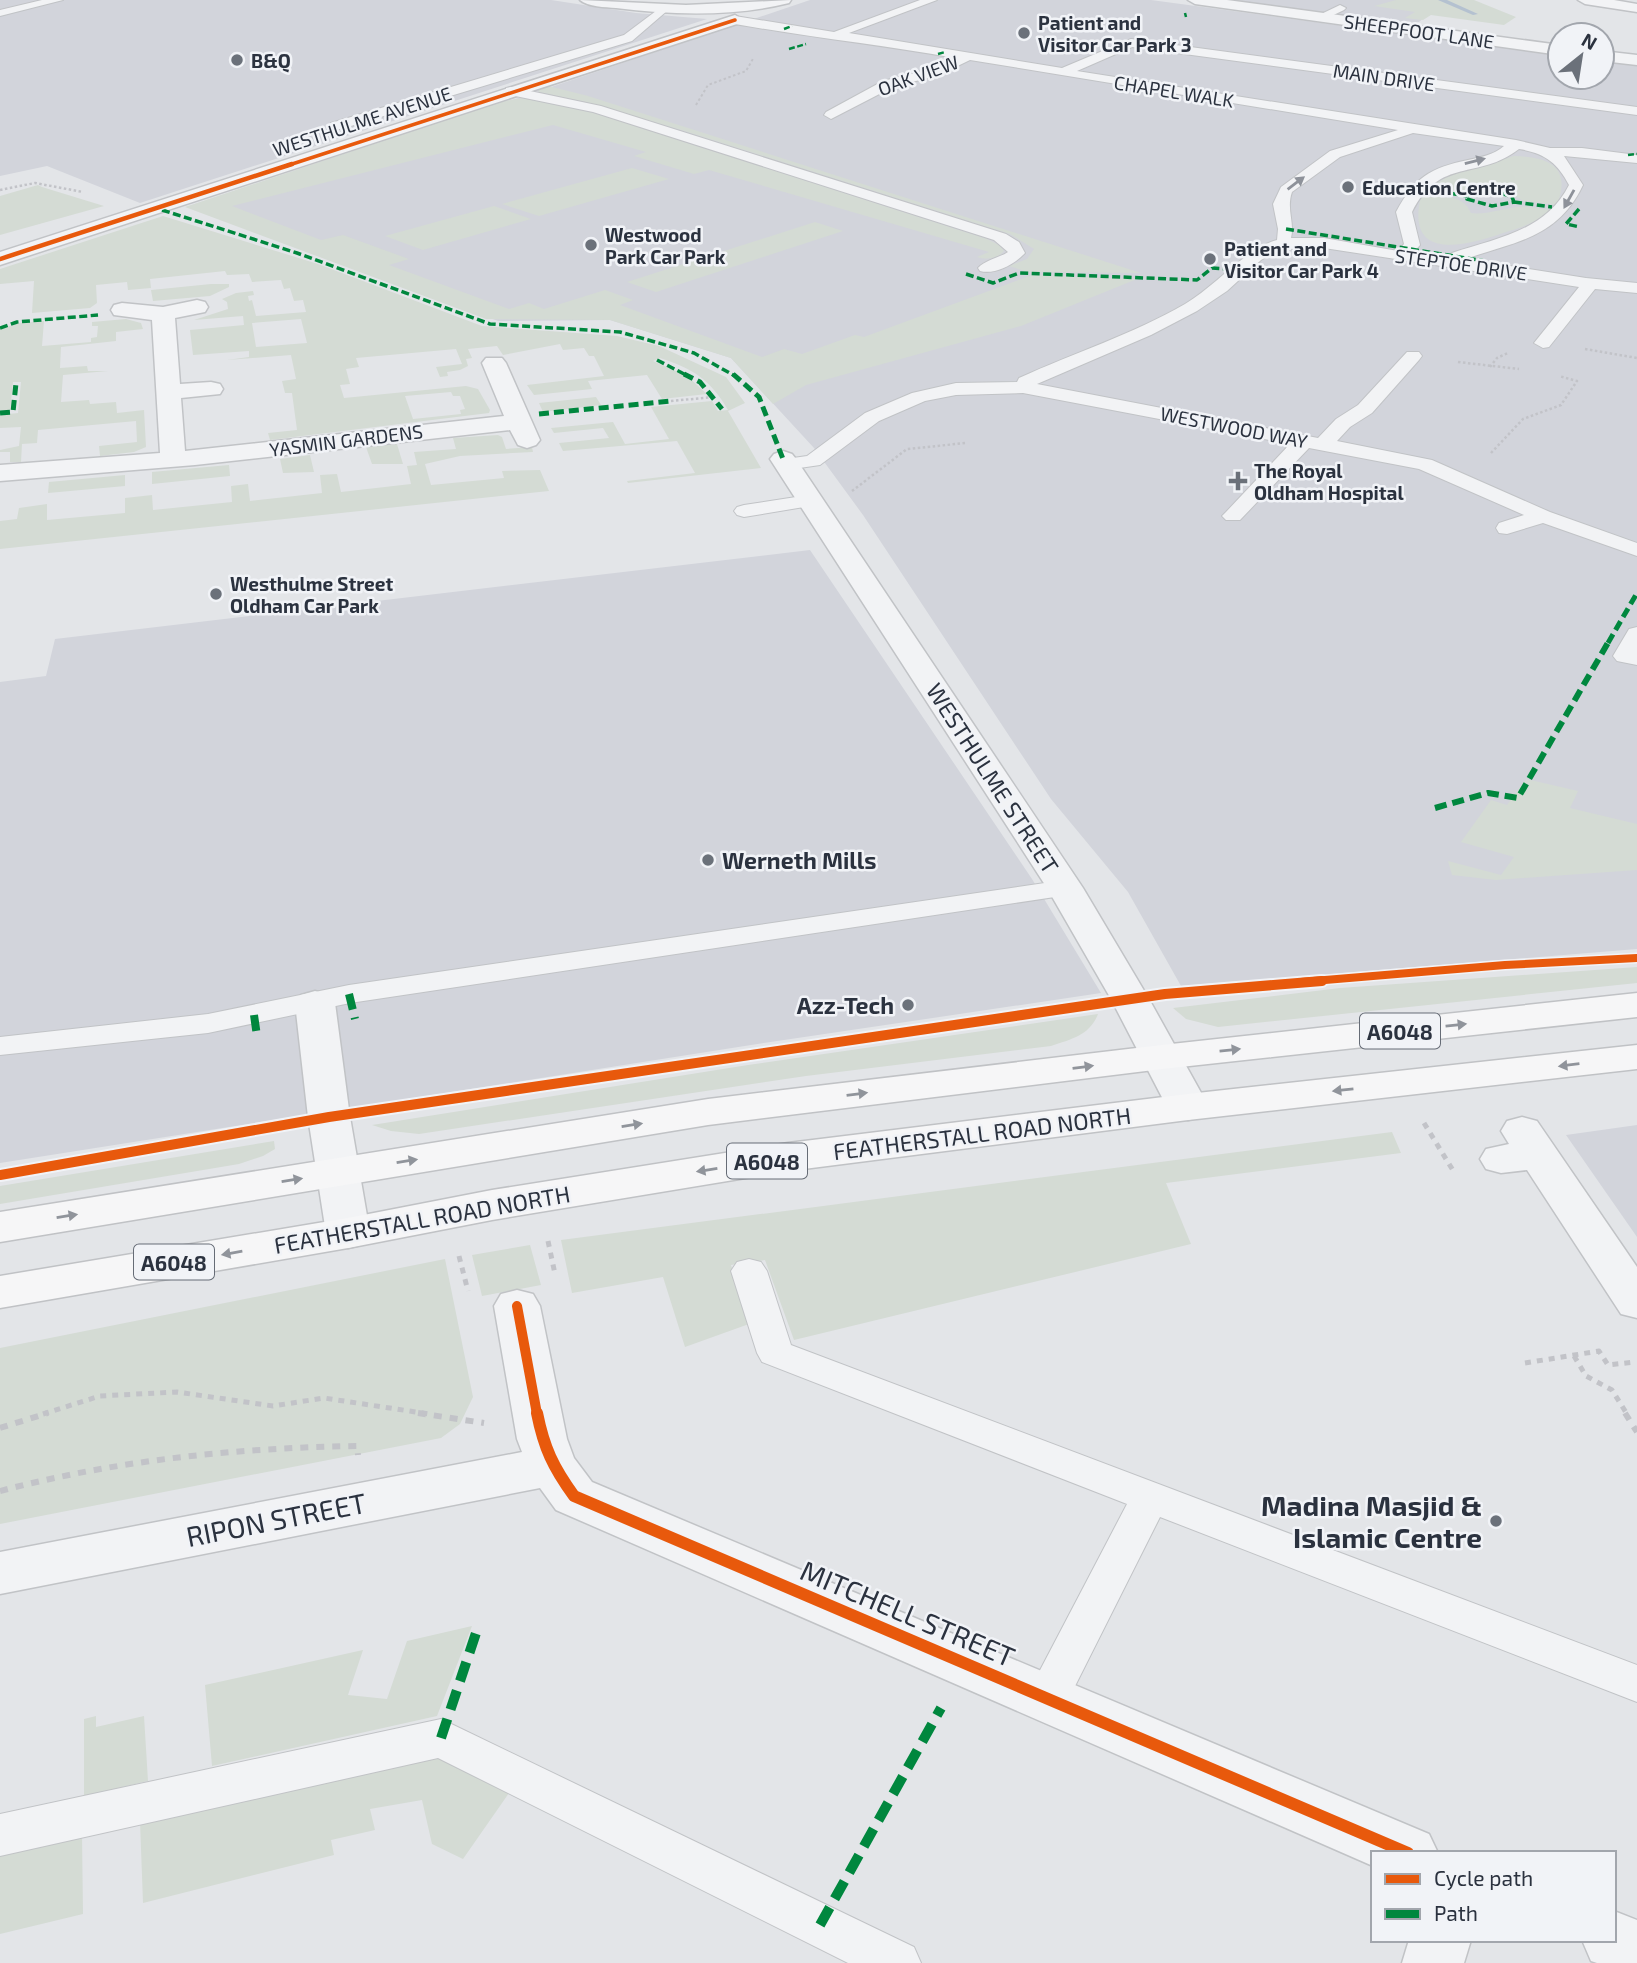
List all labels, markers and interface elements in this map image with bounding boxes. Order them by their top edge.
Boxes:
street label: SHEEPFOOT LANE [1342,9,1496,53]
place label: Patient and Visitor Car Park 3 [1038,11,1191,56]
north arrow [1546,21,1616,91]
marker: Patient and Visitor Car Park 3 [1016,25,1032,41]
text: N [1578,27,1601,54]
place label: B&Q [251,49,291,73]
street label: OAK VIEW [874,50,962,100]
marker: B&Q [229,52,245,68]
street label: MAIN DRIVE [1332,58,1436,96]
street label: CHAPEL WALK [1112,70,1236,112]
street label: WESTHULME AVENUE [270,81,454,161]
one-way arrow [1464,155,1486,166]
one-way arrow [1287,176,1305,190]
place label: Education Centre [1362,176,1516,199]
marker: Education Centre [1340,179,1356,195]
one-way arrow [1563,189,1575,208]
place label: Westwood Park Car Park [605,223,726,268]
marker: Westwood Park Car Park [583,237,599,253]
place label: Patient and Visitor Car Park 4 [1224,237,1379,282]
street label: STEPTOE DRIVE [1393,243,1529,285]
marker: Patient and Visitor Car Park 4 [1202,251,1218,267]
street label: WESTWOOD WAY [1158,401,1310,453]
street label: YASMIN GARDENS [268,419,424,461]
place label: The Royal Oldham Hospital [1254,459,1404,504]
marker: The Royal Oldham Hospital [1228,471,1248,491]
place label: Westhulme Street Oldham Car Park [230,572,394,617]
marker: Westhulme Street Oldham Car Park [208,586,224,602]
street label: WESTHULME STREET [921,678,1065,878]
place label: Werneth Mills [722,846,877,874]
marker: Werneth Mills [700,852,716,868]
place label: Azz-Tech [797,991,894,1019]
marker: Azz-Tech [900,997,916,1013]
road number: A6048 [1360,1014,1440,1048]
one-way arrow [1445,1019,1467,1030]
one-way arrow [1219,1044,1241,1055]
one-way arrow [1558,1059,1580,1070]
one-way arrow [1072,1061,1094,1072]
one-way arrow [1332,1085,1354,1096]
one-way arrow [846,1089,868,1100]
street label: FEATHERSTALL ROAD NORTH [831,1101,1133,1165]
one-way arrow [621,1119,643,1130]
road number: A6048 [727,1144,807,1178]
one-way arrow [396,1155,418,1166]
one-way arrow [696,1165,718,1176]
one-way arrow [281,1174,303,1185]
street label: FEATHERSTALL ROAD NORTH [272,1179,572,1259]
one-way arrow [56,1210,78,1221]
road number: A6048 [134,1244,214,1280]
one-way arrow [221,1248,243,1259]
street label: RIPON STREET [183,1485,369,1553]
place label: Madina Masjid & Islamic Centre [1261,1488,1482,1554]
marker: Madina Masjid & Islamic Centre [1488,1513,1504,1529]
street label: MITCHELL STREET [796,1553,1020,1673]
legend [1371,1851,1616,1942]
text: Cycle path [1434,1865,1533,1890]
text: Path [1434,1900,1478,1925]

